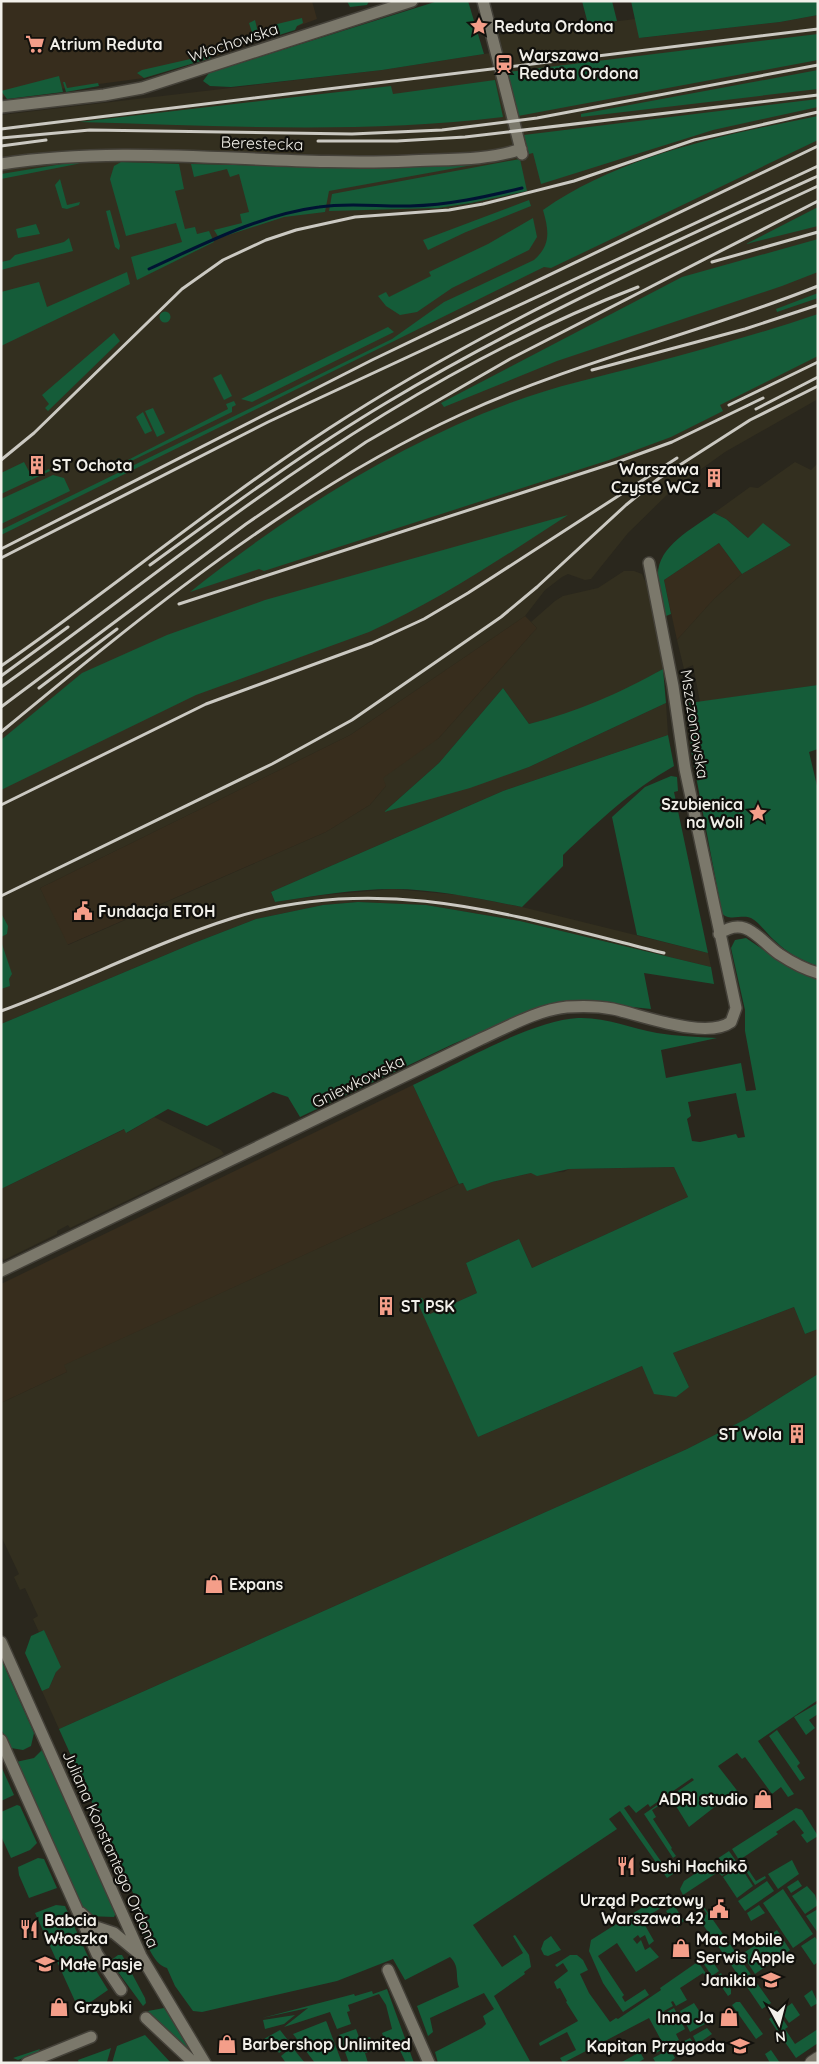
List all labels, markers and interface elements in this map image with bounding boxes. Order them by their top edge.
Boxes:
place icon: Reduta Ordona [468,15,490,37]
place label: Reduta Ordona [494,16,613,36]
street label: Włochowska [185,18,281,66]
supermarket icon: Atrium Reduta [24,33,46,55]
place label: Atrium Reduta [50,34,163,54]
place label: Warszawa Reduta Ordona [519,45,638,83]
station icon: Warszawa Reduta Ordona [493,53,515,75]
street label: Berestecka [220,132,304,154]
building icon: ST Ochota [26,454,48,476]
place label: ST Ochota [52,455,133,475]
place label: Warszawa Czyste WCz [611,459,699,497]
building icon: Warszawa Czyste WCz [703,467,725,489]
street label: Mszczonowska [676,668,714,780]
place label: Szubienica na Woli [661,794,743,832]
place icon: Szubienica na Woli [747,802,769,824]
public building icon: Fundacja ETOH [72,900,94,922]
place label: Fundacja ETOH [98,901,216,921]
street label: Gniewkowska [309,1050,407,1112]
building icon: ST PSK [375,1295,397,1317]
place label: ST PSK [401,1296,455,1316]
building icon: ST Wola [786,1423,808,1445]
place label: ST Wola [719,1424,782,1444]
shop icon: Expans [203,1573,225,1595]
place label: Expans [229,1574,284,1594]
street label: Juliana Konstantego Ordona [58,1747,164,1951]
shop icon: ADRI studio [752,1788,774,1810]
place label: ADRI studio [659,1789,748,1809]
restaurant icon: Sushi Hachikō [615,1855,637,1877]
place label: Sushi Hachikō [641,1856,747,1876]
place label: Urząd Pocztowy Warszawa 42 [580,1890,704,1928]
public building icon: Urząd Pocztowy Warszawa 42 [708,1898,730,1920]
place label: Babcia Włoszka [44,1910,108,1948]
restaurant icon: Babcia Włoszka [18,1918,40,1940]
place label: Mac Mobile Serwis Apple [696,1929,795,1967]
shop icon: Mac Mobile Serwis Apple [670,1937,692,1959]
school or university icon: Małe Pasje [34,1953,56,1975]
place label: Małe Pasje [60,1954,143,1974]
school or university icon: Janikia [760,1969,782,1991]
place label: Janikia [701,1970,756,1990]
shop icon: Grzybki [48,1996,70,2018]
place label: Grzybki [74,1997,132,2017]
north arrow [754,1999,804,2049]
shop icon: Inna Ja [718,2006,740,2028]
place label: Inna Ja [657,2007,714,2027]
text: N [774,2027,787,2046]
shop icon: Barbershop Unlimited [216,2033,238,2055]
place label: Barbershop Unlimited [242,2034,411,2054]
school or university icon: Kapitan Przygoda [729,2035,751,2057]
place label: Kapitan Przygoda [587,2036,725,2056]

